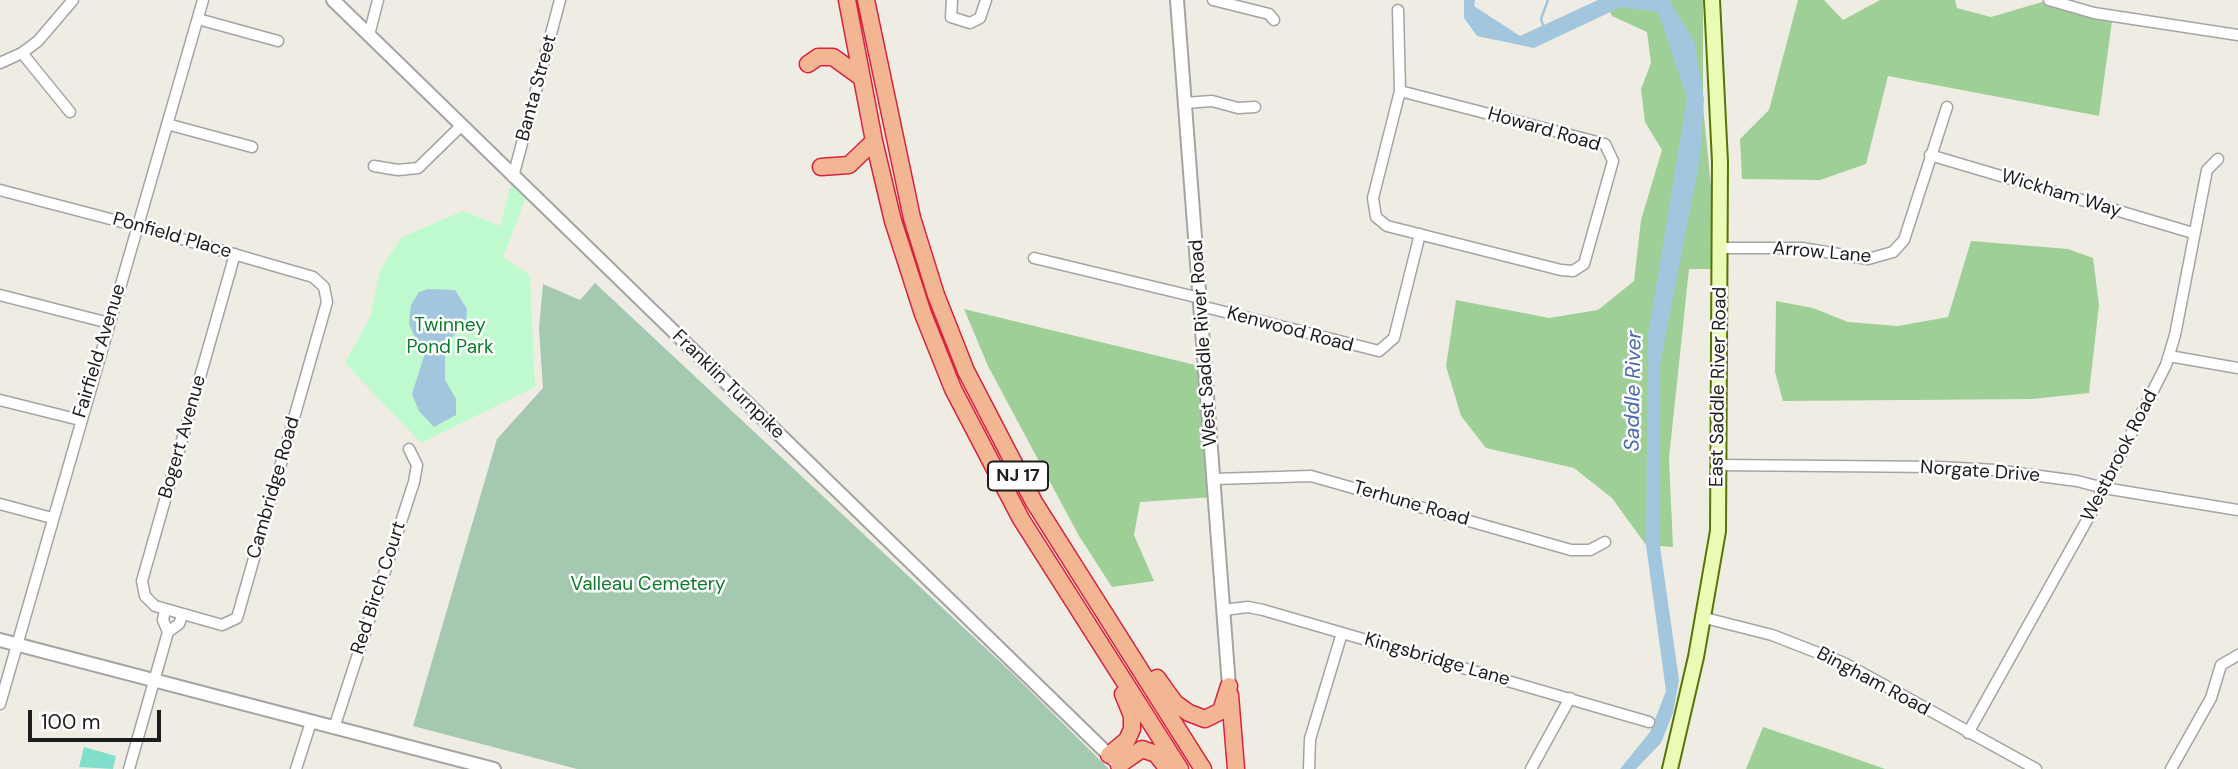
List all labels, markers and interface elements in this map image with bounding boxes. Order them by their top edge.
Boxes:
street label: Banta Street [512,32,562,144]
street label: Howard Road [1485,103,1603,157]
street label: Wickham Way [1998,165,2124,223]
street label: Ponfield Place [110,208,234,264]
street label: Arrow Lane [1772,237,1872,269]
street label: West Saddle River Road [1185,239,1223,447]
street label: Fairfield Avenue [69,281,131,421]
street label: East Saddle River Road [1706,287,1732,487]
street label: Kenwood Road [1224,302,1356,358]
park label: Twinney Pond Park [406,315,494,359]
street label: Franklin Turnpike [667,326,789,444]
water label: Saddle River [1620,330,1648,452]
street label: Bogert Avenue [154,373,212,501]
street label: Westbrook Road [2077,386,2163,526]
street label: Cambridge Road [243,414,305,562]
street label: Norgate Drive [1919,456,2041,488]
road number: NJ 17 [988,462,1048,490]
street label: Terhune Road [1350,477,1472,531]
street label: Red Birch Court [347,519,411,657]
park label: Valleau Cemetery [571,574,725,596]
street label: Kingsbridge Lane [1362,628,1512,692]
street label: Bingham Road [1812,643,1934,721]
scale bar [32,696,164,740]
text: 100 m [41,708,101,736]

